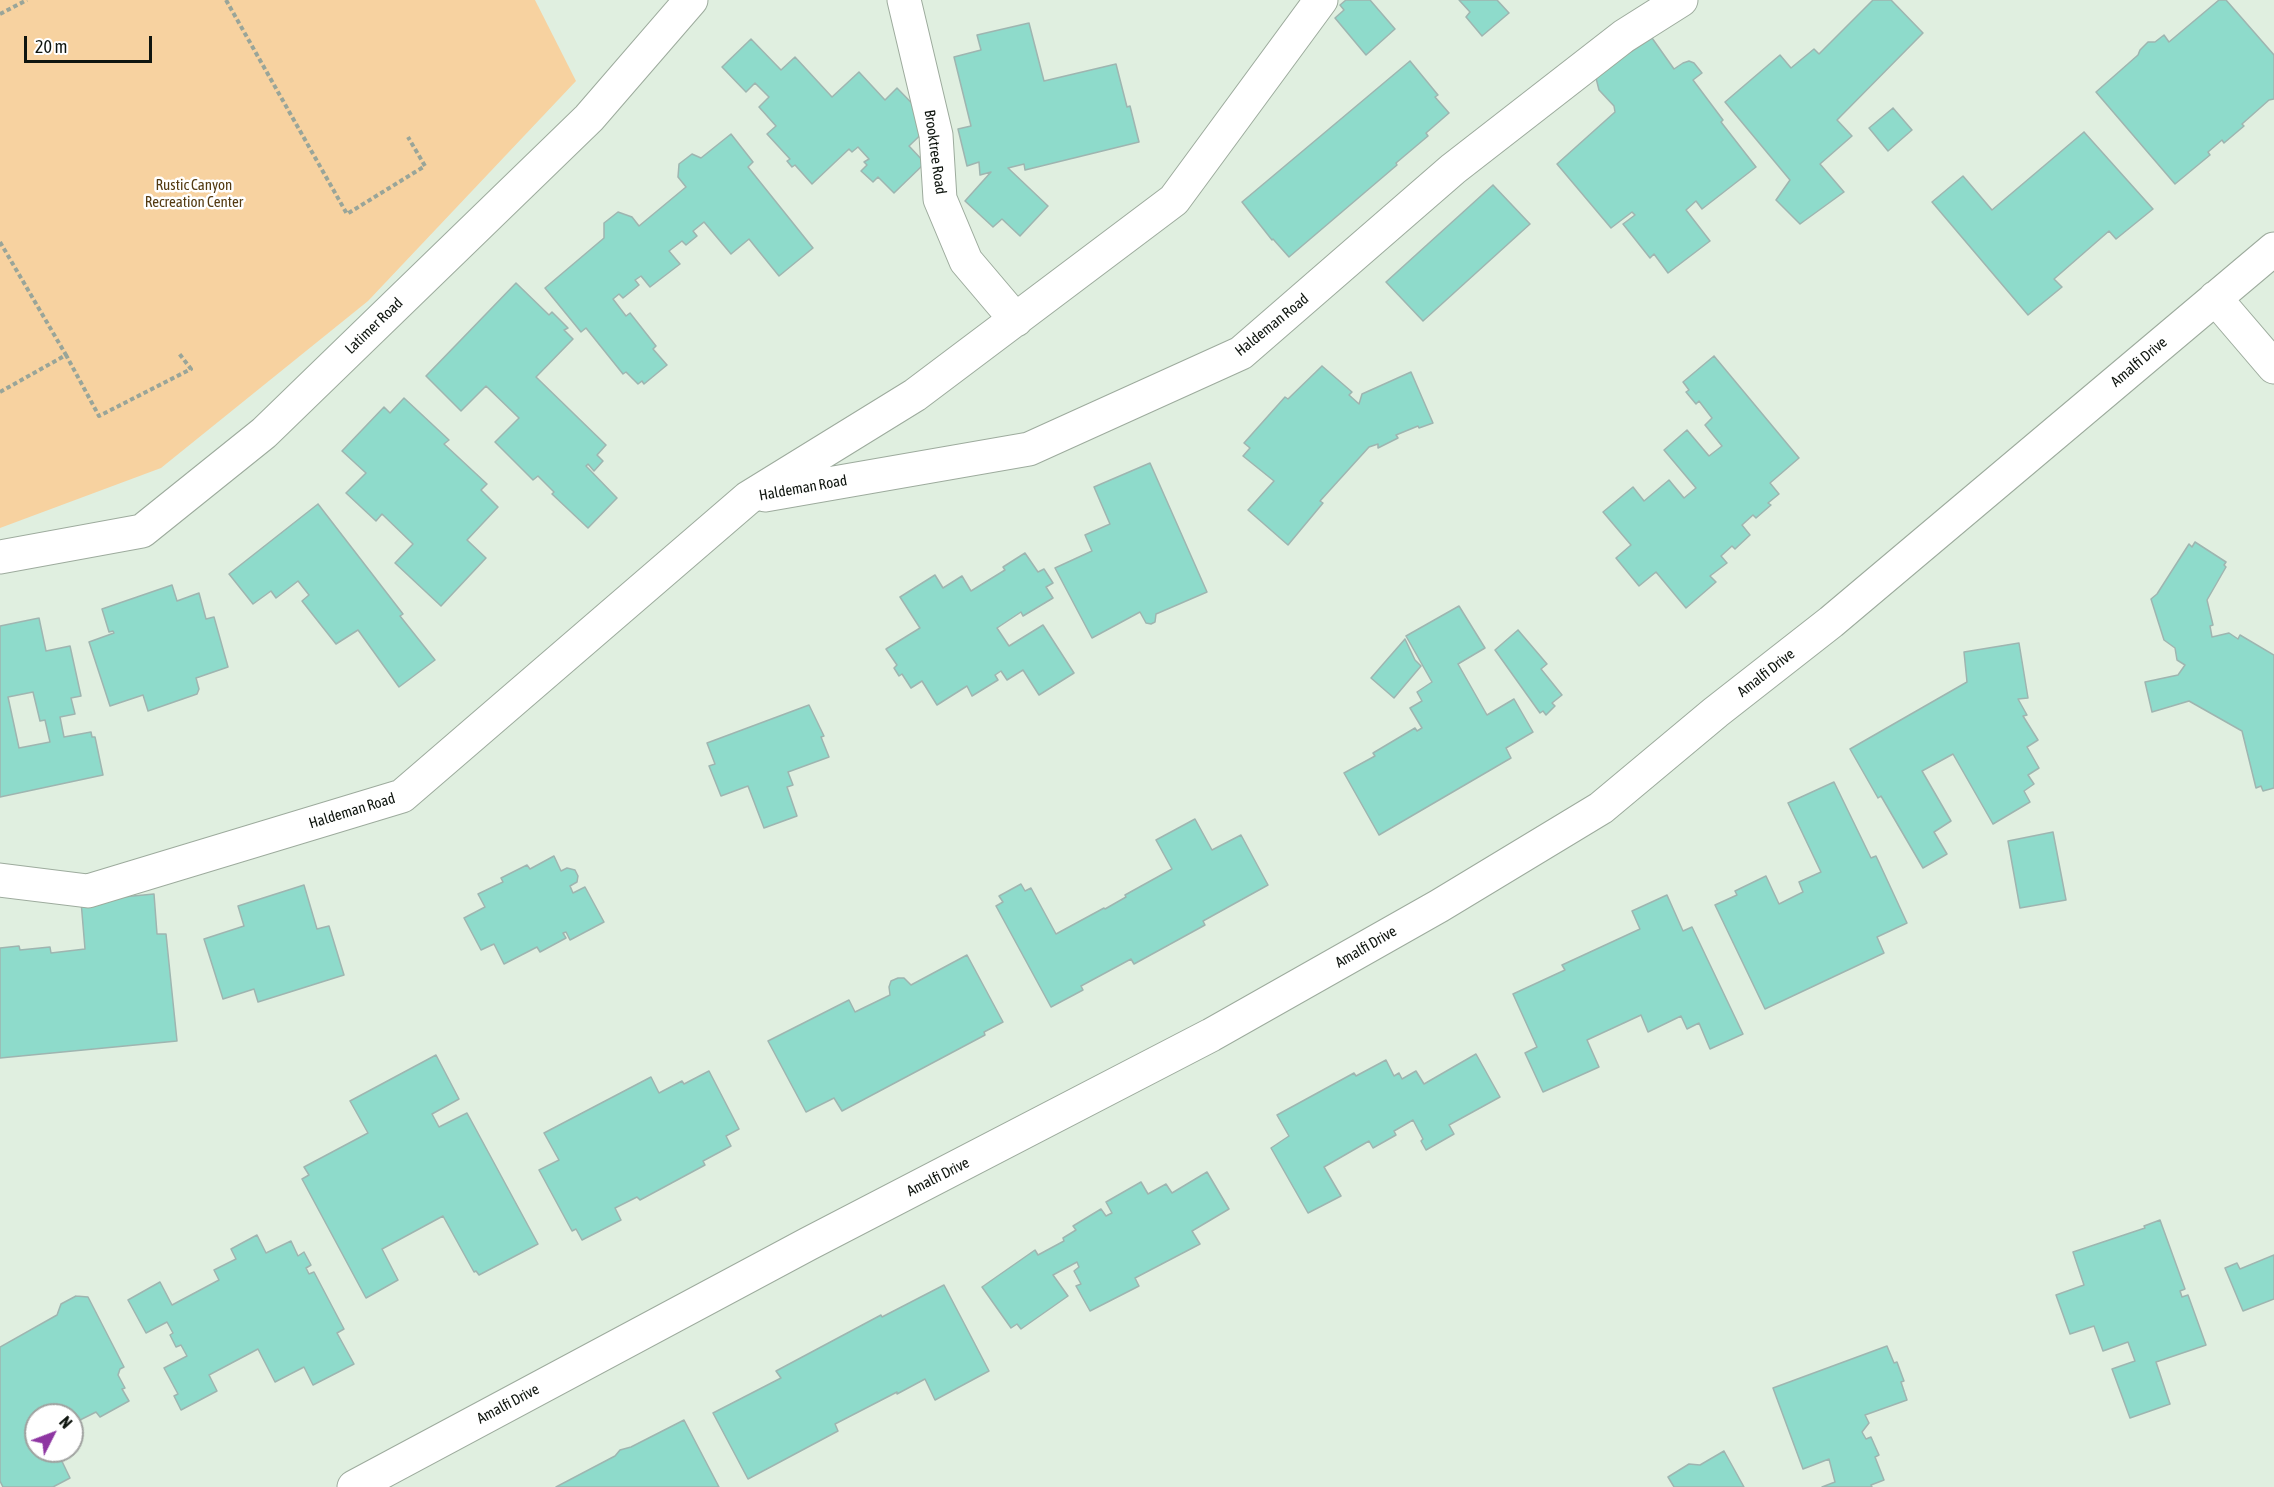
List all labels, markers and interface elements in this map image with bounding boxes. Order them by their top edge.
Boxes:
scale bar [27,24,154,62]
text: 20 m [35,36,67,57]
street label: Brooktree Road [920,109,950,195]
park label: Rustic Canyon Recreation Center [145,176,243,211]
street label: Haldeman Road [1232,290,1312,360]
street label: Latimer Road [341,294,407,358]
street label: Amalfi Drive [2107,333,2171,391]
street label: Haldeman Road [758,471,848,505]
street label: Amalfi Drive [1734,645,1798,701]
street label: Haldeman Road [307,789,397,833]
street label: Amalfi Drive [1332,922,1400,972]
street label: Amalfi Drive [904,1154,972,1200]
street label: Amalfi Drive [474,1380,542,1428]
north arrow [24,1403,84,1463]
text: N [56,1413,76,1432]

